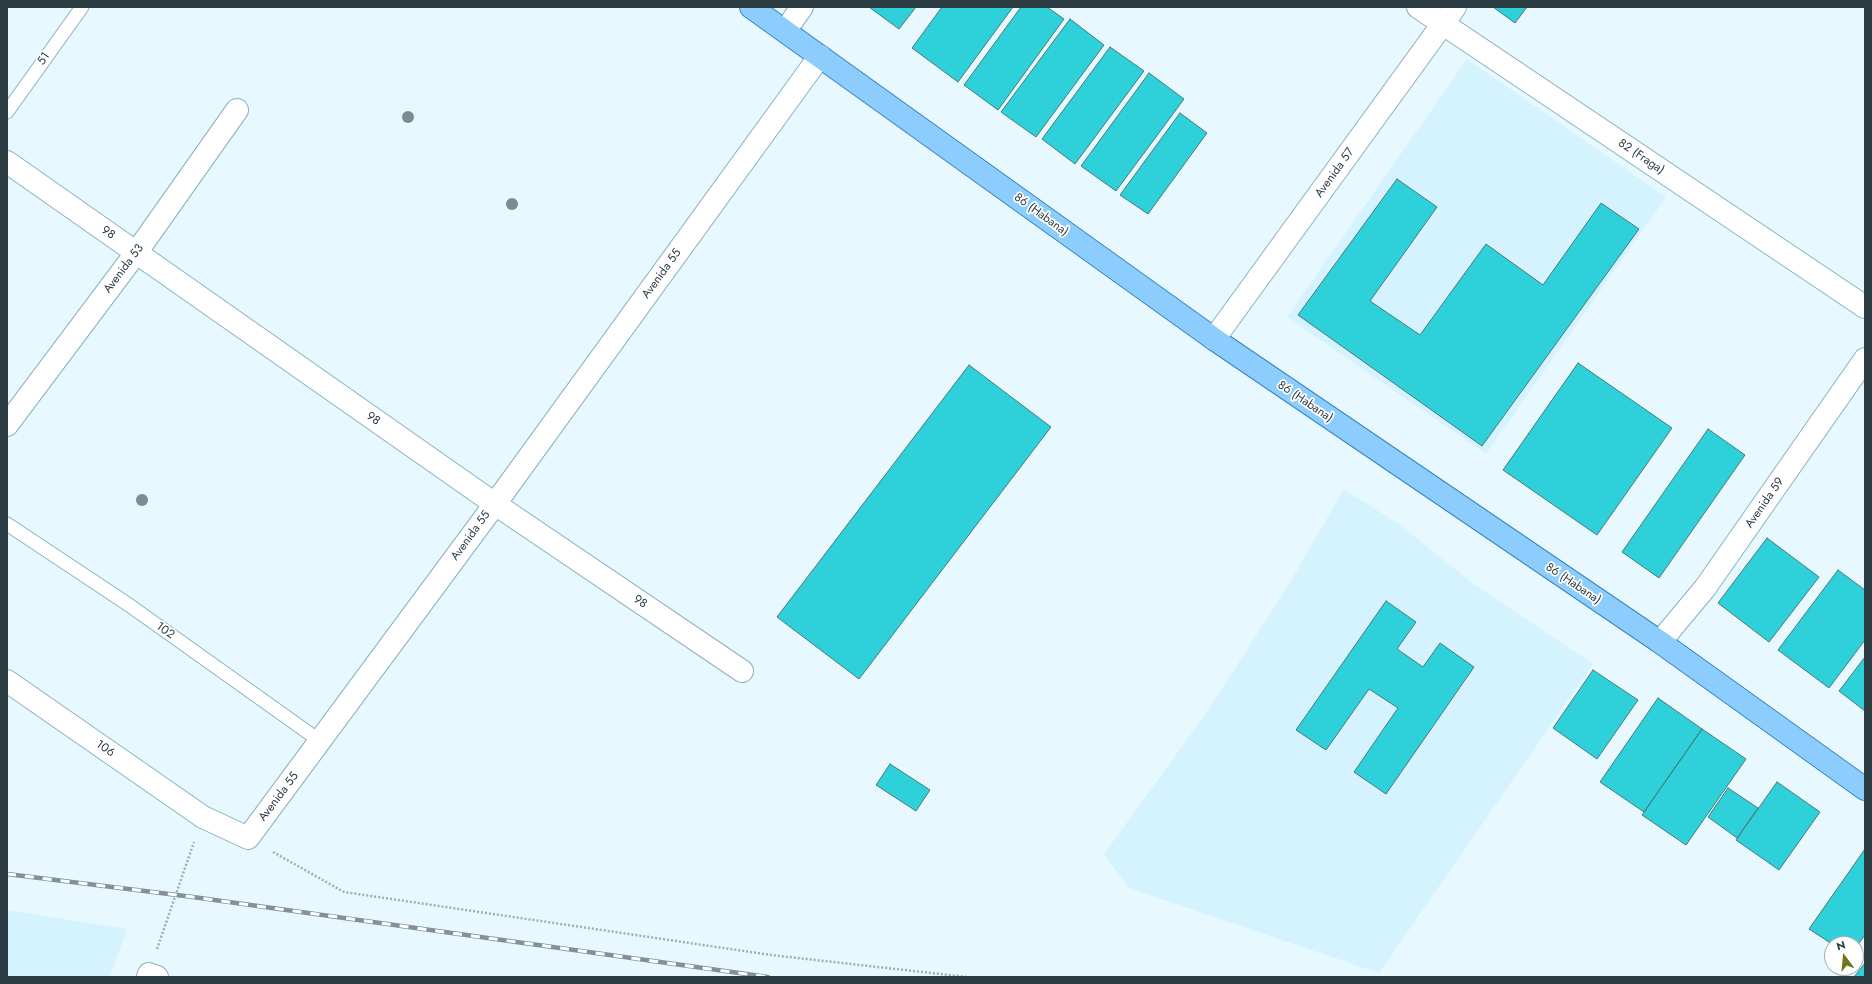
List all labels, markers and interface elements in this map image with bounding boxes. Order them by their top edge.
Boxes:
street label: 51 [35,50,53,68]
street label: 82 (Fraga) [1615,136,1667,178]
street label: Avenida 57 [1312,146,1358,200]
street label: 86 (Habana) [1011,191,1071,239]
street label: 98 [98,223,118,243]
street label: Avenida 53 [101,242,147,296]
street label: Avenida 55 [639,246,685,302]
street label: 86 (Habana) [1275,378,1335,426]
street label: 98 [363,409,383,429]
street label: Avenida 59 [1742,475,1788,531]
street label: Avenida 55 [448,508,494,564]
street label: 86 (Habana) [1543,560,1603,608]
street label: 98 [630,592,650,612]
street label: 102 [153,620,177,642]
street label: 106 [93,738,117,760]
street label: Avenida 55 [256,770,302,824]
north arrow [1824,936,1864,976]
text: N [1835,937,1847,954]

